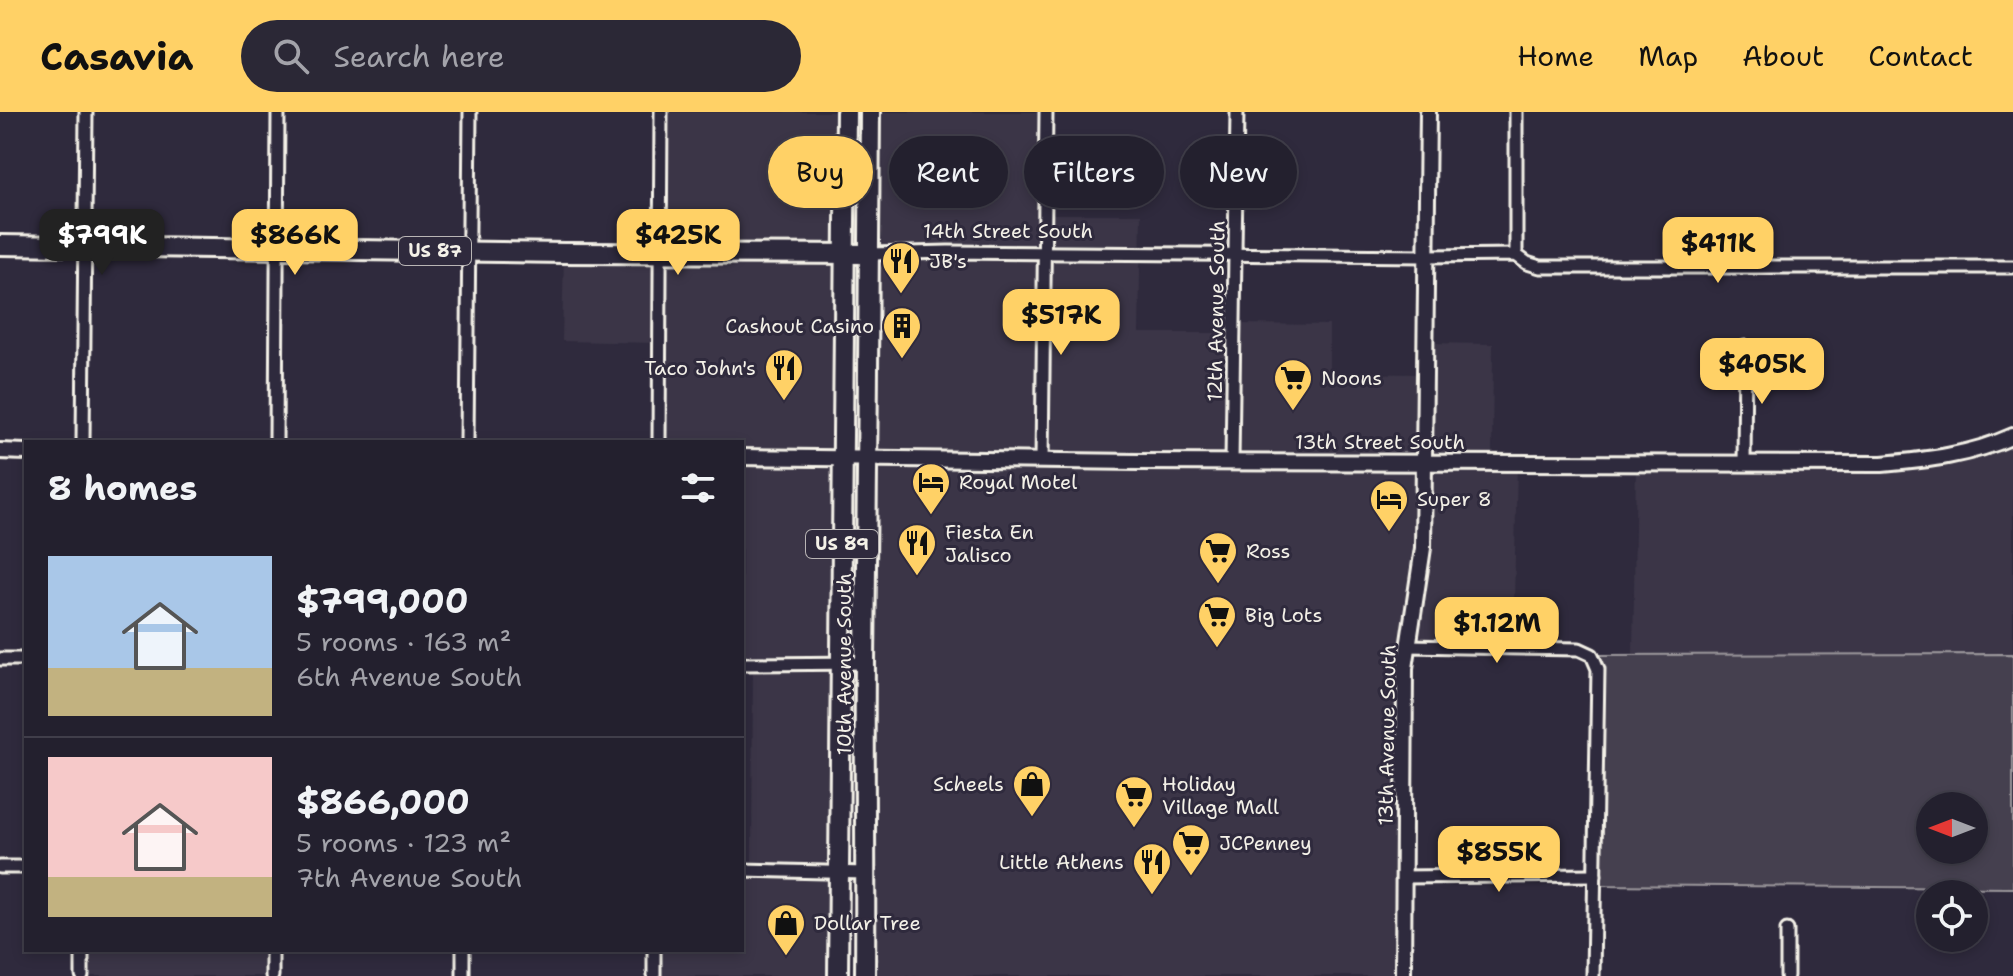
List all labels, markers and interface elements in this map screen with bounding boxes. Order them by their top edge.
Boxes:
search box [241,20,801,92]
text: Casavia [40,31,193,82]
icon: search [269,34,313,78]
text: Search here [333,36,505,77]
text: Home [1517,37,1594,75]
text: Map [1638,37,1698,75]
text: About [1742,37,1824,75]
text: Contact [1868,37,1973,75]
chip: Buy [768,136,873,208]
chip: Rent [889,136,1008,208]
chip: Filters [1024,136,1164,208]
chip: New [1180,136,1297,208]
pin: $799K [46,209,158,277]
pin: $866K [239,209,351,277]
pin: $425K [622,209,734,277]
text: $799K [57,217,147,252]
text: $866K [250,217,340,252]
text: $425K [635,217,721,252]
pin: $411K [1662,217,1774,285]
street label: 14th Street South [923,218,1093,244]
street label: 12th Avenue South [1201,220,1231,402]
text: $411K [1681,225,1756,260]
road number: US 87 [399,237,471,265]
restaurant icon: JB's [880,240,922,295]
place label: JB's [929,248,967,274]
pin: $517K [1005,289,1117,357]
text: $517K [1021,297,1101,332]
building icon: Cashout Casino [881,305,923,360]
place label: Cashout Casino [725,313,874,339]
pin: $405K [1706,338,1818,406]
text: $405K [1718,346,1806,381]
restaurant icon: Taco John's [763,347,805,402]
place label: Taco John's [644,355,756,381]
supermarket icon: Noons [1272,357,1314,412]
place label: Noons [1321,365,1382,391]
street label: 13th Street South [1295,429,1465,455]
hotel icon: Royal Motel [910,461,952,516]
text: 8 homes [48,465,197,511]
icon: filters [676,466,720,510]
place label: Royal Motel [959,469,1077,495]
hotel icon: Super 8 [1368,478,1410,533]
place label: Super 8 [1417,486,1492,512]
place label: Fiesta En Jalisco [945,519,1034,568]
restaurant icon: Fiesta En Jalisco [896,522,938,577]
road number: US 89 [806,530,878,558]
supermarket icon: Ross [1197,530,1239,585]
place label: Ross [1246,538,1290,564]
street label: 10th Avenue South [831,573,857,755]
text: $799,000 [296,578,468,624]
icon: home [112,588,208,684]
supermarket icon: Big Lots [1196,594,1238,649]
pin: $1.12M [1432,597,1562,665]
place label: Big Lots [1245,602,1322,628]
text: $1.12M [1453,605,1541,640]
text: 5 rooms · 163 m² [296,624,511,659]
street label: 13th Avenue South [1372,644,1402,826]
text: 6th Avenue South [296,659,522,694]
shop icon: Scheels [1011,763,1053,818]
place label: Scheels [933,771,1004,797]
place label: Holiday Village Mall [1162,771,1279,820]
supermarket icon: Holiday Village Mall [1113,774,1155,829]
text: $866,000 [296,779,470,825]
icon: home [112,789,208,885]
north arrow [1916,792,1988,864]
map controls [1916,792,1988,952]
supermarket icon: JCPenney [1170,822,1212,877]
text: 5 rooms · 123 m² [296,825,511,860]
pin: $855K [1443,826,1555,894]
place label: JCPenney [1219,830,1312,856]
text: $855K [1456,834,1542,869]
restaurant icon: Little Athens [1131,841,1173,896]
place label: Little Athens [999,849,1124,875]
text: 7th Avenue South [296,860,522,895]
button: locate [1916,880,1988,952]
shop icon: Dollar Tree [765,902,807,957]
place label: Dollar Tree [814,910,921,936]

